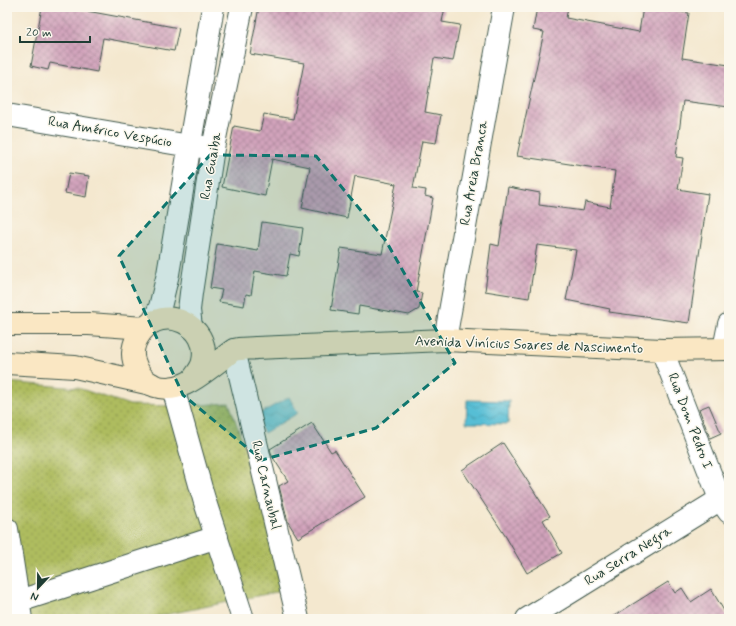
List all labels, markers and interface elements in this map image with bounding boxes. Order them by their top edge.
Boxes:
scale bar [20,18,90,44]
text: 20 m [26,25,52,41]
street label: Rua Américo Vespúcio [47,112,174,152]
street label: Rua Areia Branca [456,119,492,227]
street label: Rua Guaiba [196,130,226,201]
street label: Avenida Vinícius Soares de Nascimento [414,332,644,358]
street label: Rua Dom Pedro I [663,370,717,472]
street label: Rua Carnaubal [247,439,285,531]
street label: Rua Serra Negra [581,522,677,592]
north arrow [18,568,58,608]
text: N [29,588,41,604]

